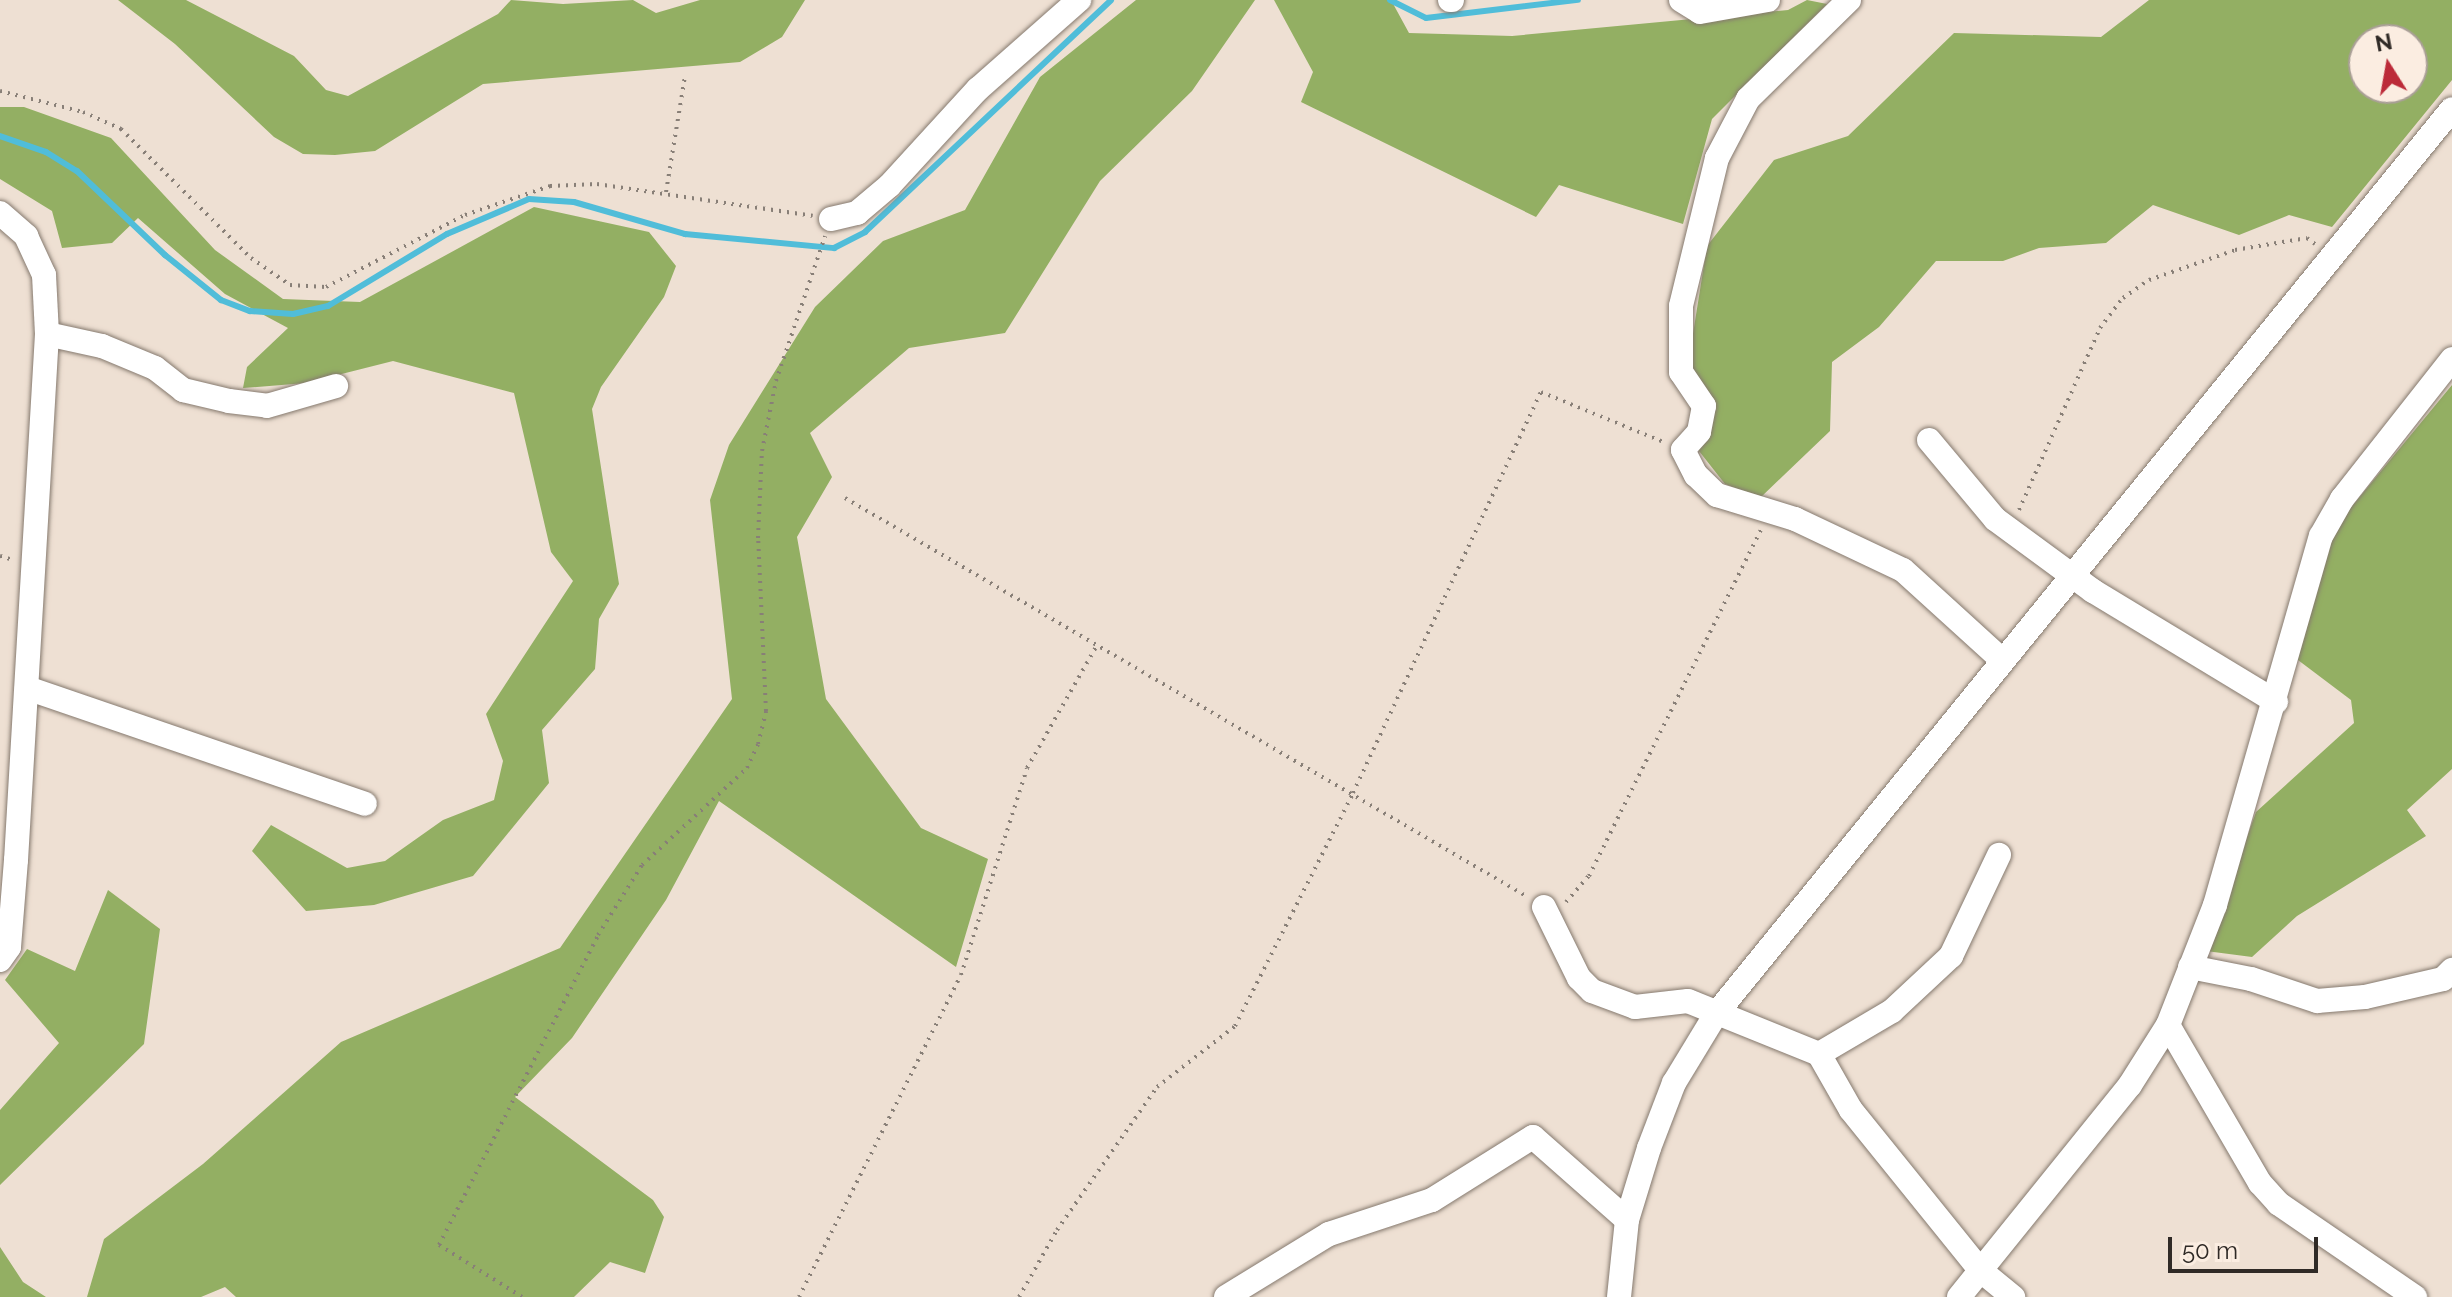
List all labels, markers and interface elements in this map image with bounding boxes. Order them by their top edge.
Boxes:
north arrow [2348,24,2428,104]
text: N [2373,28,2395,57]
scale bar [2172,1221,2322,1271]
text: 50 m [2182,1236,2238,1265]

